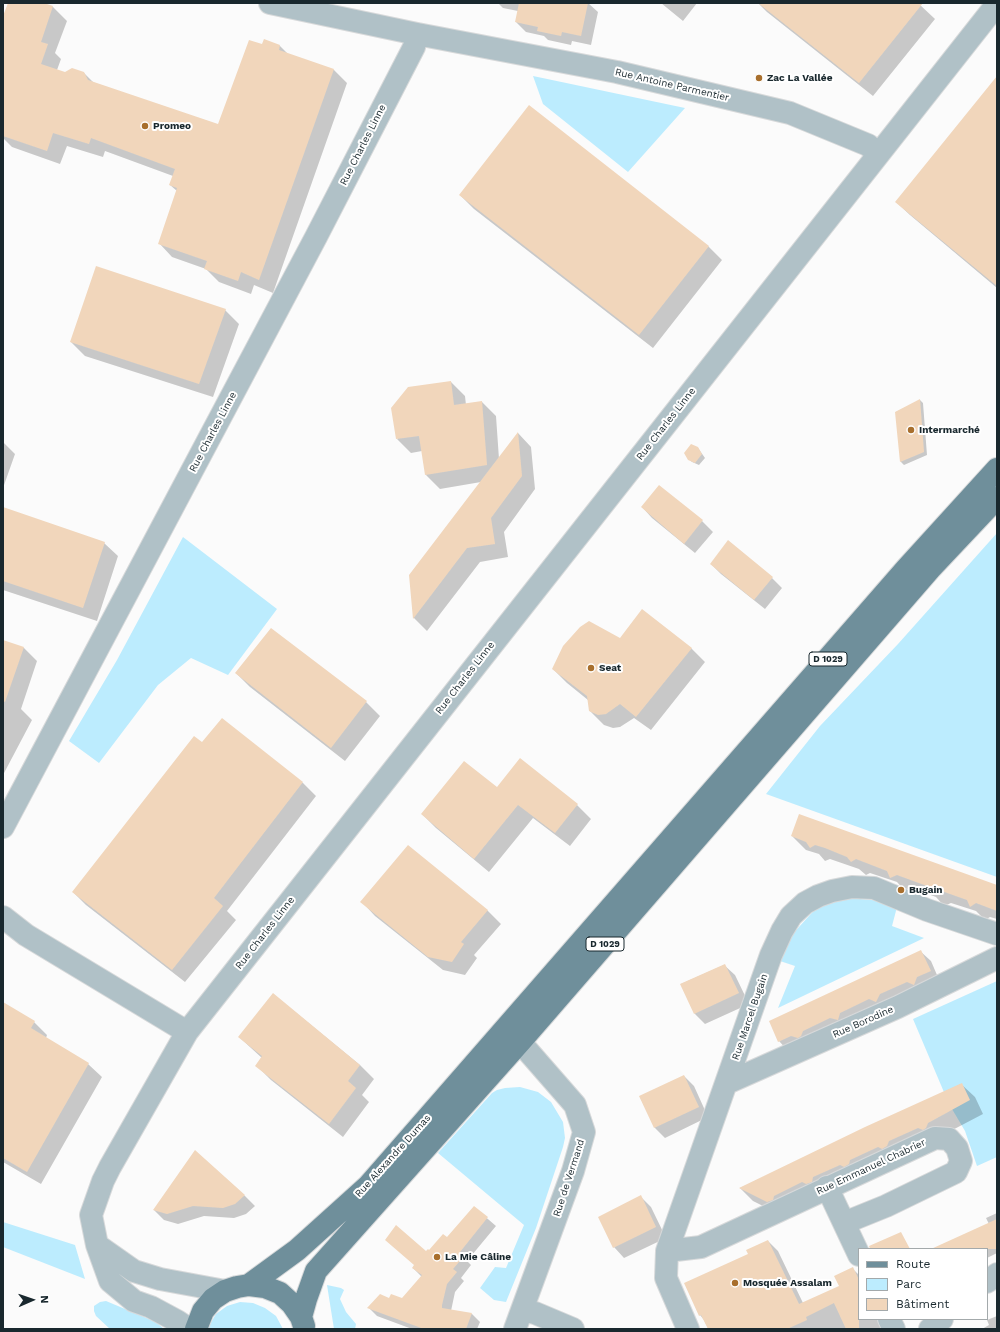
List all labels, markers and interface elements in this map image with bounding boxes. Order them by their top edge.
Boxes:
street label: Rue Antoine Parmentier [614,66,730,104]
place label: Zac La Vallée [767,72,832,84]
marker: Zac La Vallée [754,73,764,83]
street label: Rue Charles Linne [337,103,389,187]
place label: Promeo [153,120,191,132]
marker: Promeo [140,121,150,131]
street label: Rue Charles Linne [634,385,698,463]
street label: Rue Charles Linne [187,390,239,474]
place label: Intermarché [919,424,980,436]
marker: Intermarché [906,425,916,435]
street label: Rue Charles Linne [433,639,497,717]
road number: D 1029 [809,652,847,666]
place label: Seat [599,662,621,674]
marker: Seat [586,663,596,673]
place label: Bugain [909,884,943,896]
marker: Bugain [896,885,906,895]
street label: Rue Charles Linne [233,894,297,972]
road number: D 1029 [586,937,624,951]
street label: Rue Marcel Bugain [730,972,770,1062]
street label: Rue Borodine [831,1003,895,1041]
street label: Rue Alexandre Dumas [353,1112,433,1200]
street label: Rue Emmanuel Chabrier [814,1136,928,1198]
street label: Rue de Vermand [551,1138,587,1218]
legend [858,1248,988,1320]
place label: La Mie Câline [445,1251,511,1263]
marker: La Mie Câline [432,1252,442,1262]
text: Route [896,1257,930,1271]
place label: Mosquée Assalam [743,1277,832,1289]
text: Parc [896,1277,922,1291]
marker: Mosquée Assalam [730,1278,740,1288]
north arrow [12,1280,52,1320]
text: N [38,1295,51,1304]
text: Bâtiment [896,1297,949,1311]

